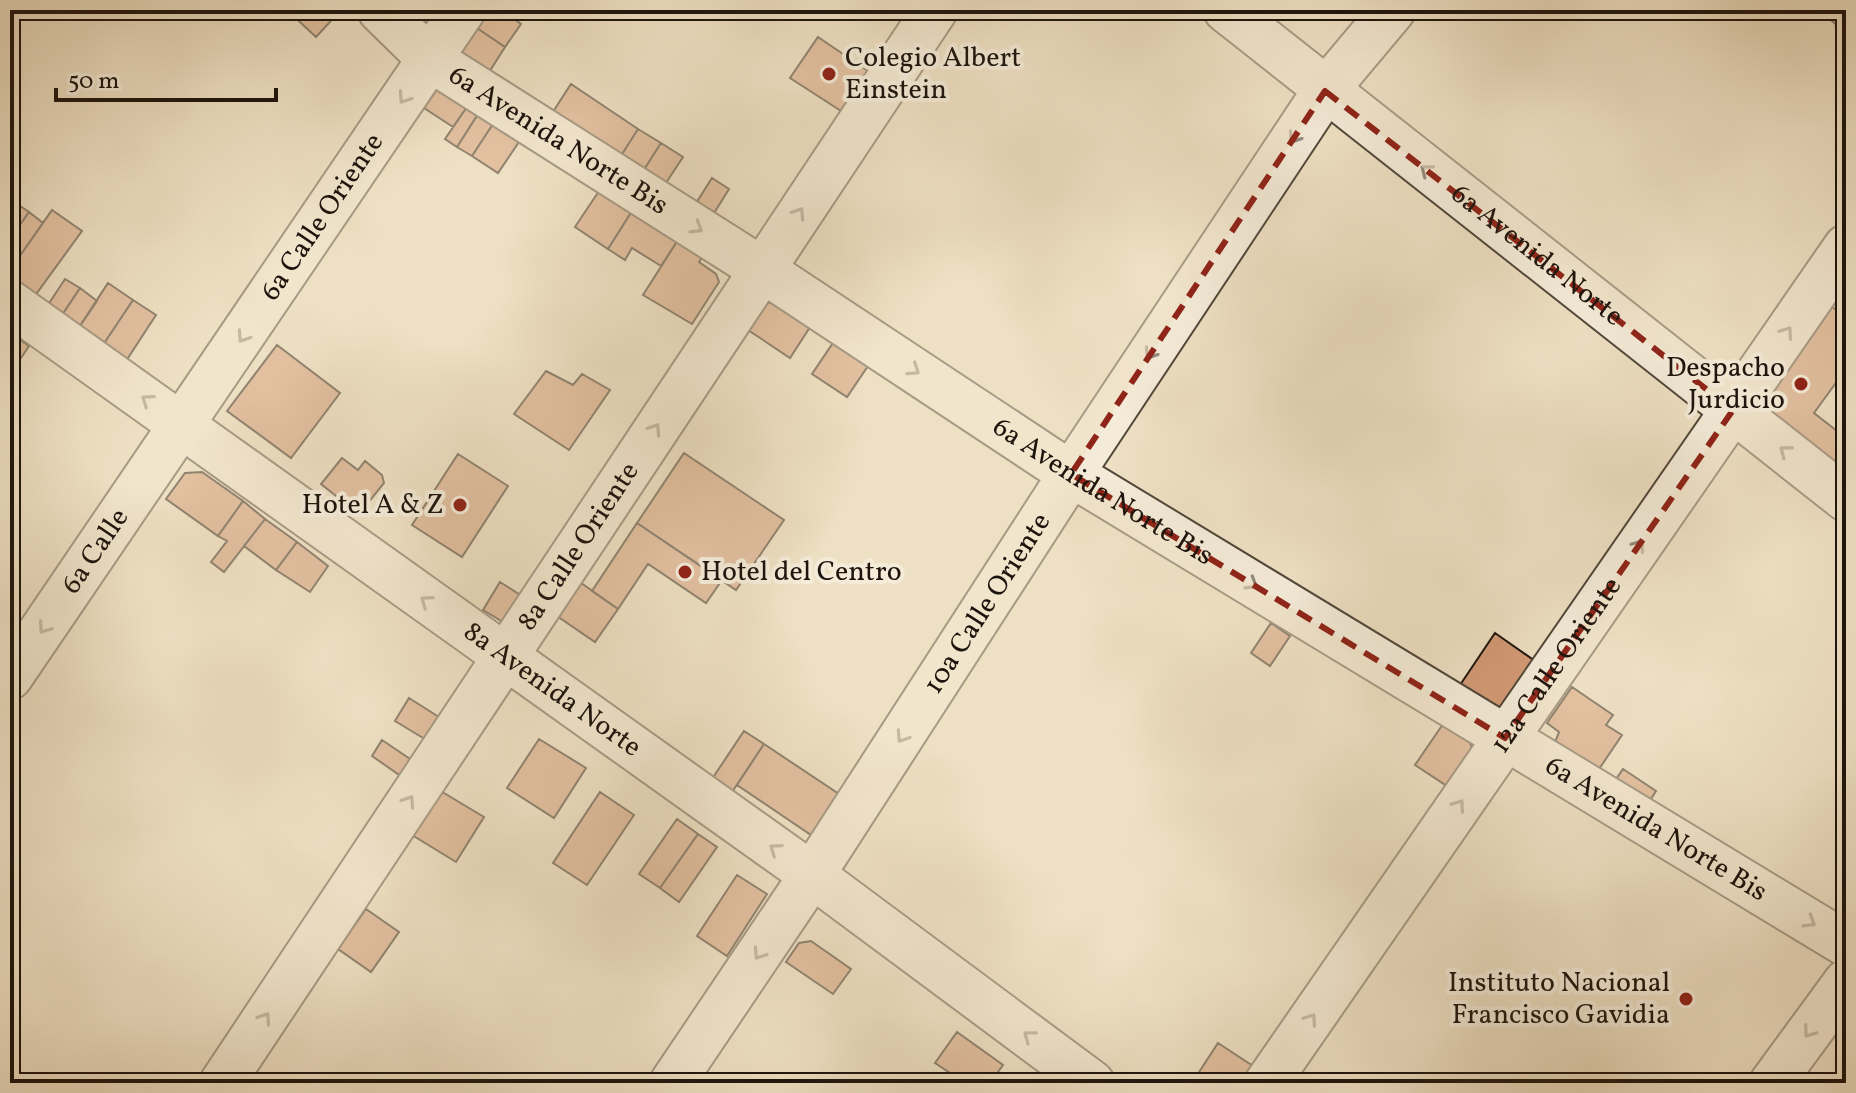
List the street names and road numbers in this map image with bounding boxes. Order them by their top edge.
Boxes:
street label: 6a Avenida Norte Bis [441,56,676,225]
street label: 6a Calle Oriente [251,125,393,309]
street label: 6a Avenida Norte [1442,175,1632,336]
street label: 6a Avenida Norte Bis [985,408,1221,575]
street label: 8a Calle Oriente [508,455,649,639]
street label: 6a Calle [52,501,139,602]
street label: 10a Calle Oriente [914,505,1060,702]
street label: 12a Calle Oriente [1481,569,1631,762]
street label: 8a Avenida Norte [455,613,649,767]
street label: 6a Avenida Norte Bis [1538,746,1775,911]

